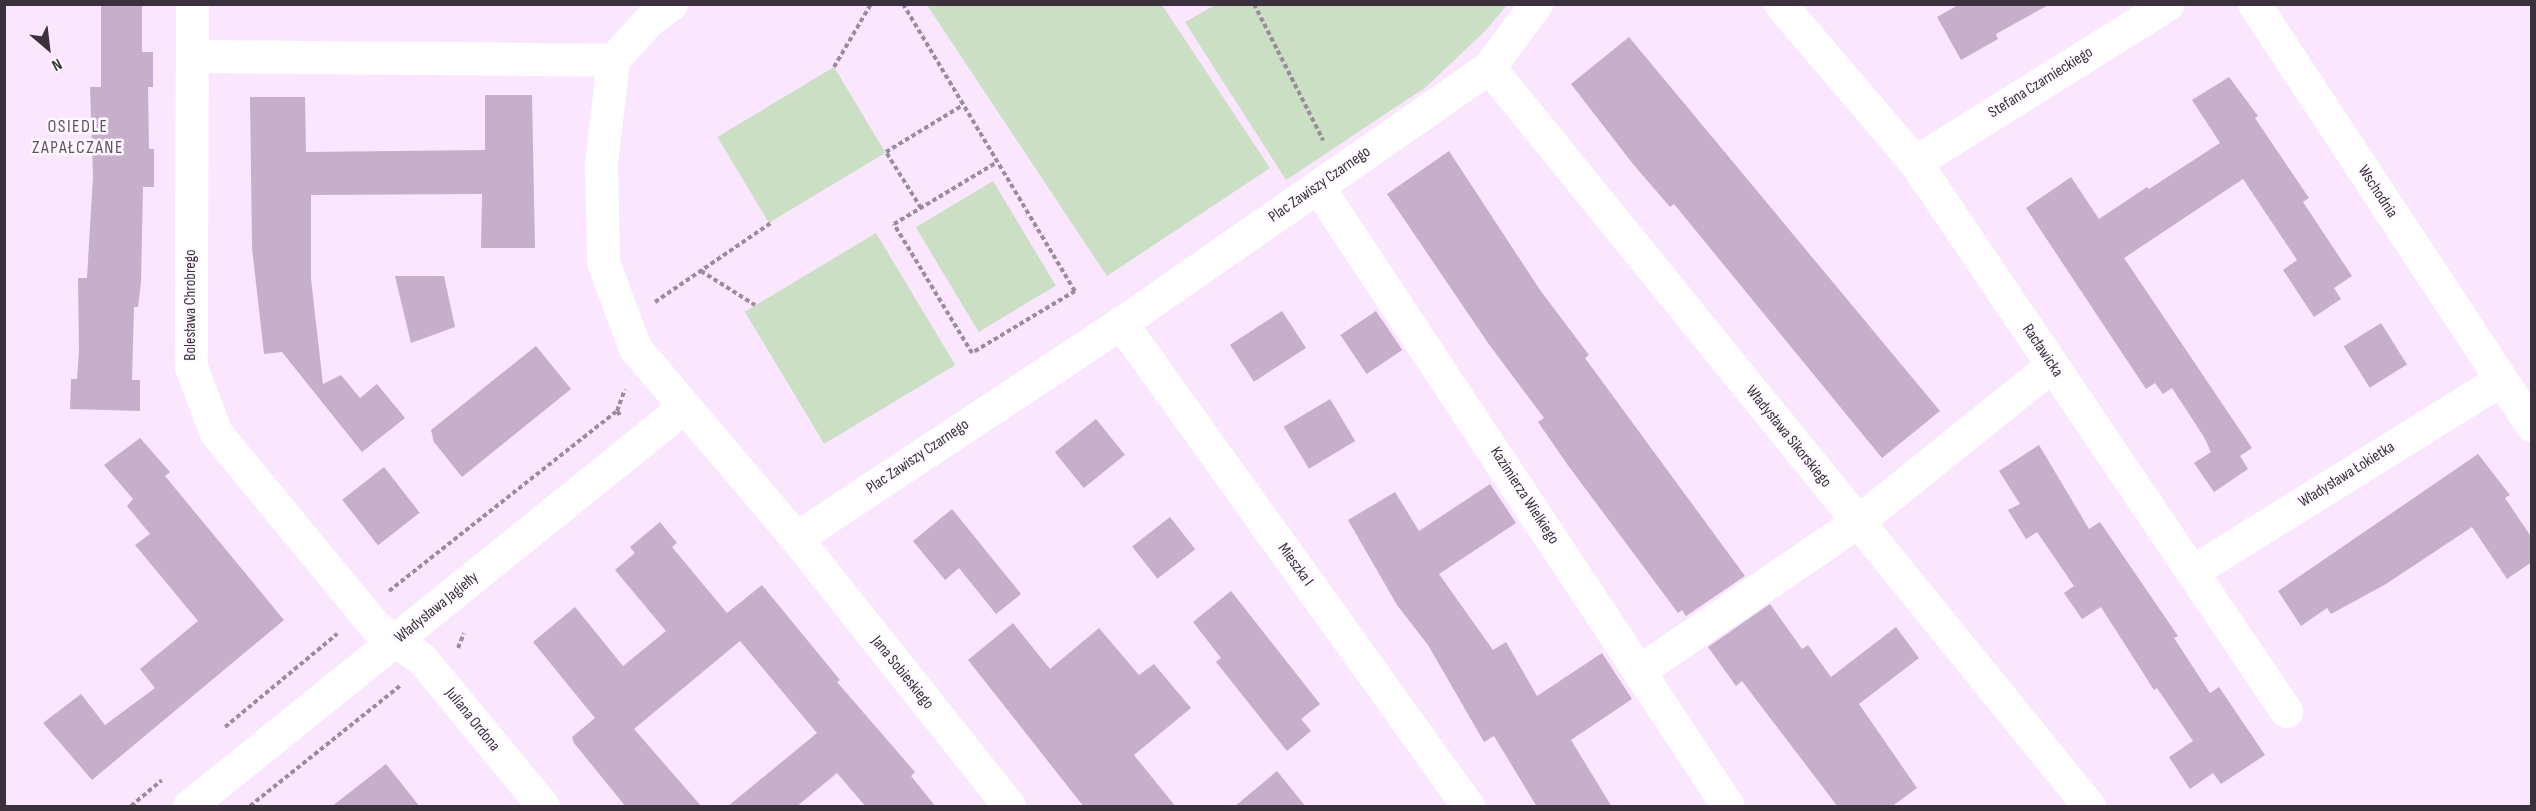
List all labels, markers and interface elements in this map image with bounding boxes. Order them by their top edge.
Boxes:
north arrow [18,18,78,78]
street label: Stefana Czarnieckiego [1985,43,2097,123]
text: N [48,54,65,75]
district label: OSIEDLE ZAPAŁCZANE [32,117,124,160]
street label: Plac Zawiszy Czarnego [1265,143,1375,227]
street label: Wschodnia [2353,162,2401,222]
street label: Bolesława Chrobrego [181,249,201,361]
street label: Racławicka [2017,321,2067,381]
street label: Władysława Sikorskiego [1741,382,1835,492]
street label: Plac Zawiszy Czarnego [863,416,973,498]
street label: Władysława Łokietka [2295,438,2399,512]
street label: Kazimierza Wielkiego [1485,444,1563,548]
street label: Mieszka I [1273,540,1317,590]
street label: Władysława Jagiełły [391,568,483,648]
street label: Jana Sobieskiego [867,632,937,714]
street label: Juliana Ordona [440,684,504,756]

